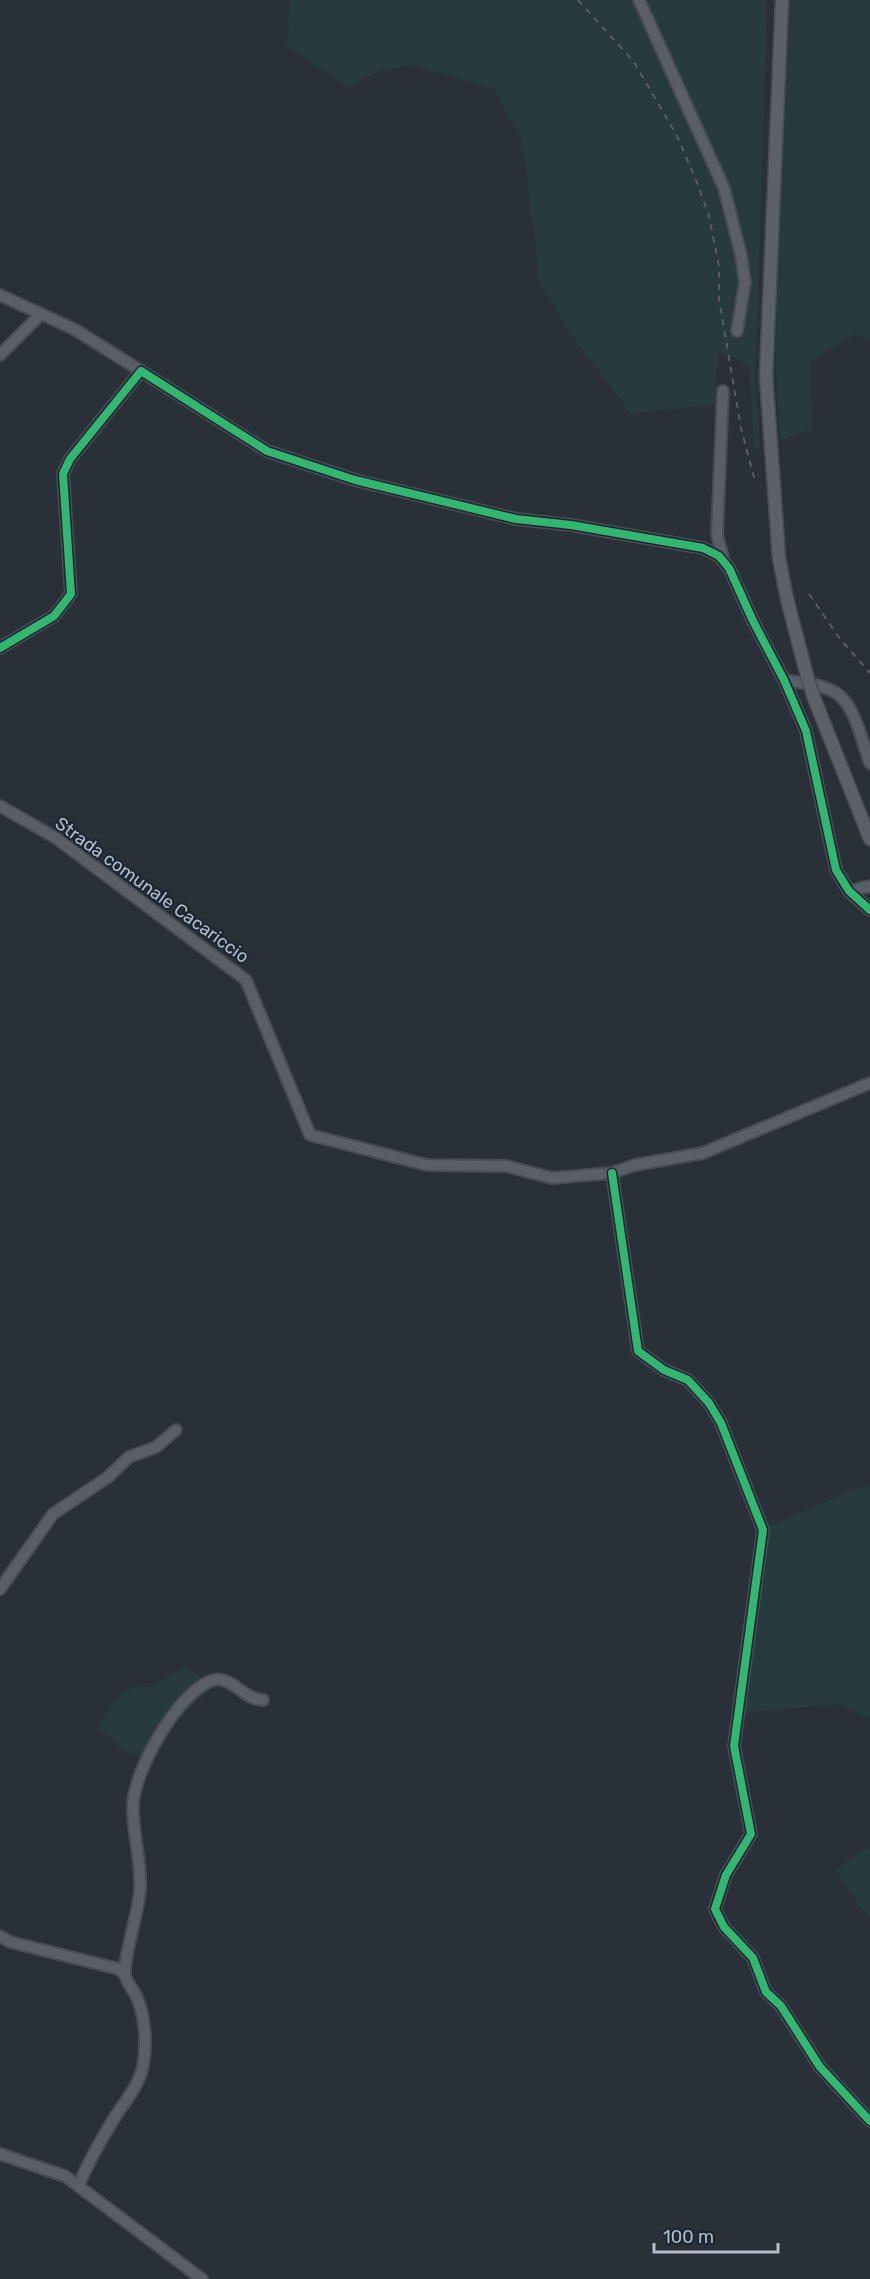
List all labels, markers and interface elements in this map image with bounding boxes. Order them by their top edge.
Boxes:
street label: Strada comunale Cacariccio [51,812,253,968]
scale bar [654,2216,778,2254]
text: 100 m [663,2226,714,2248]

